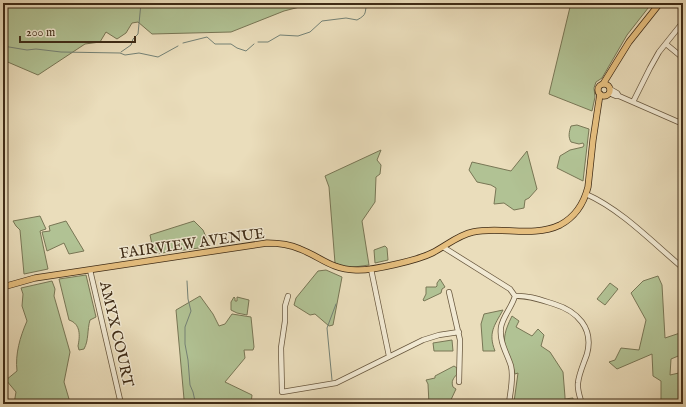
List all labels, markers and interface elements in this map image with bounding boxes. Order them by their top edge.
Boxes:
scale bar [20,18,135,44]
text: 200 m [26,25,55,40]
street label: FAIRVIEW AVENUE [118,224,266,263]
street label: AMYX COURT [95,278,138,389]

